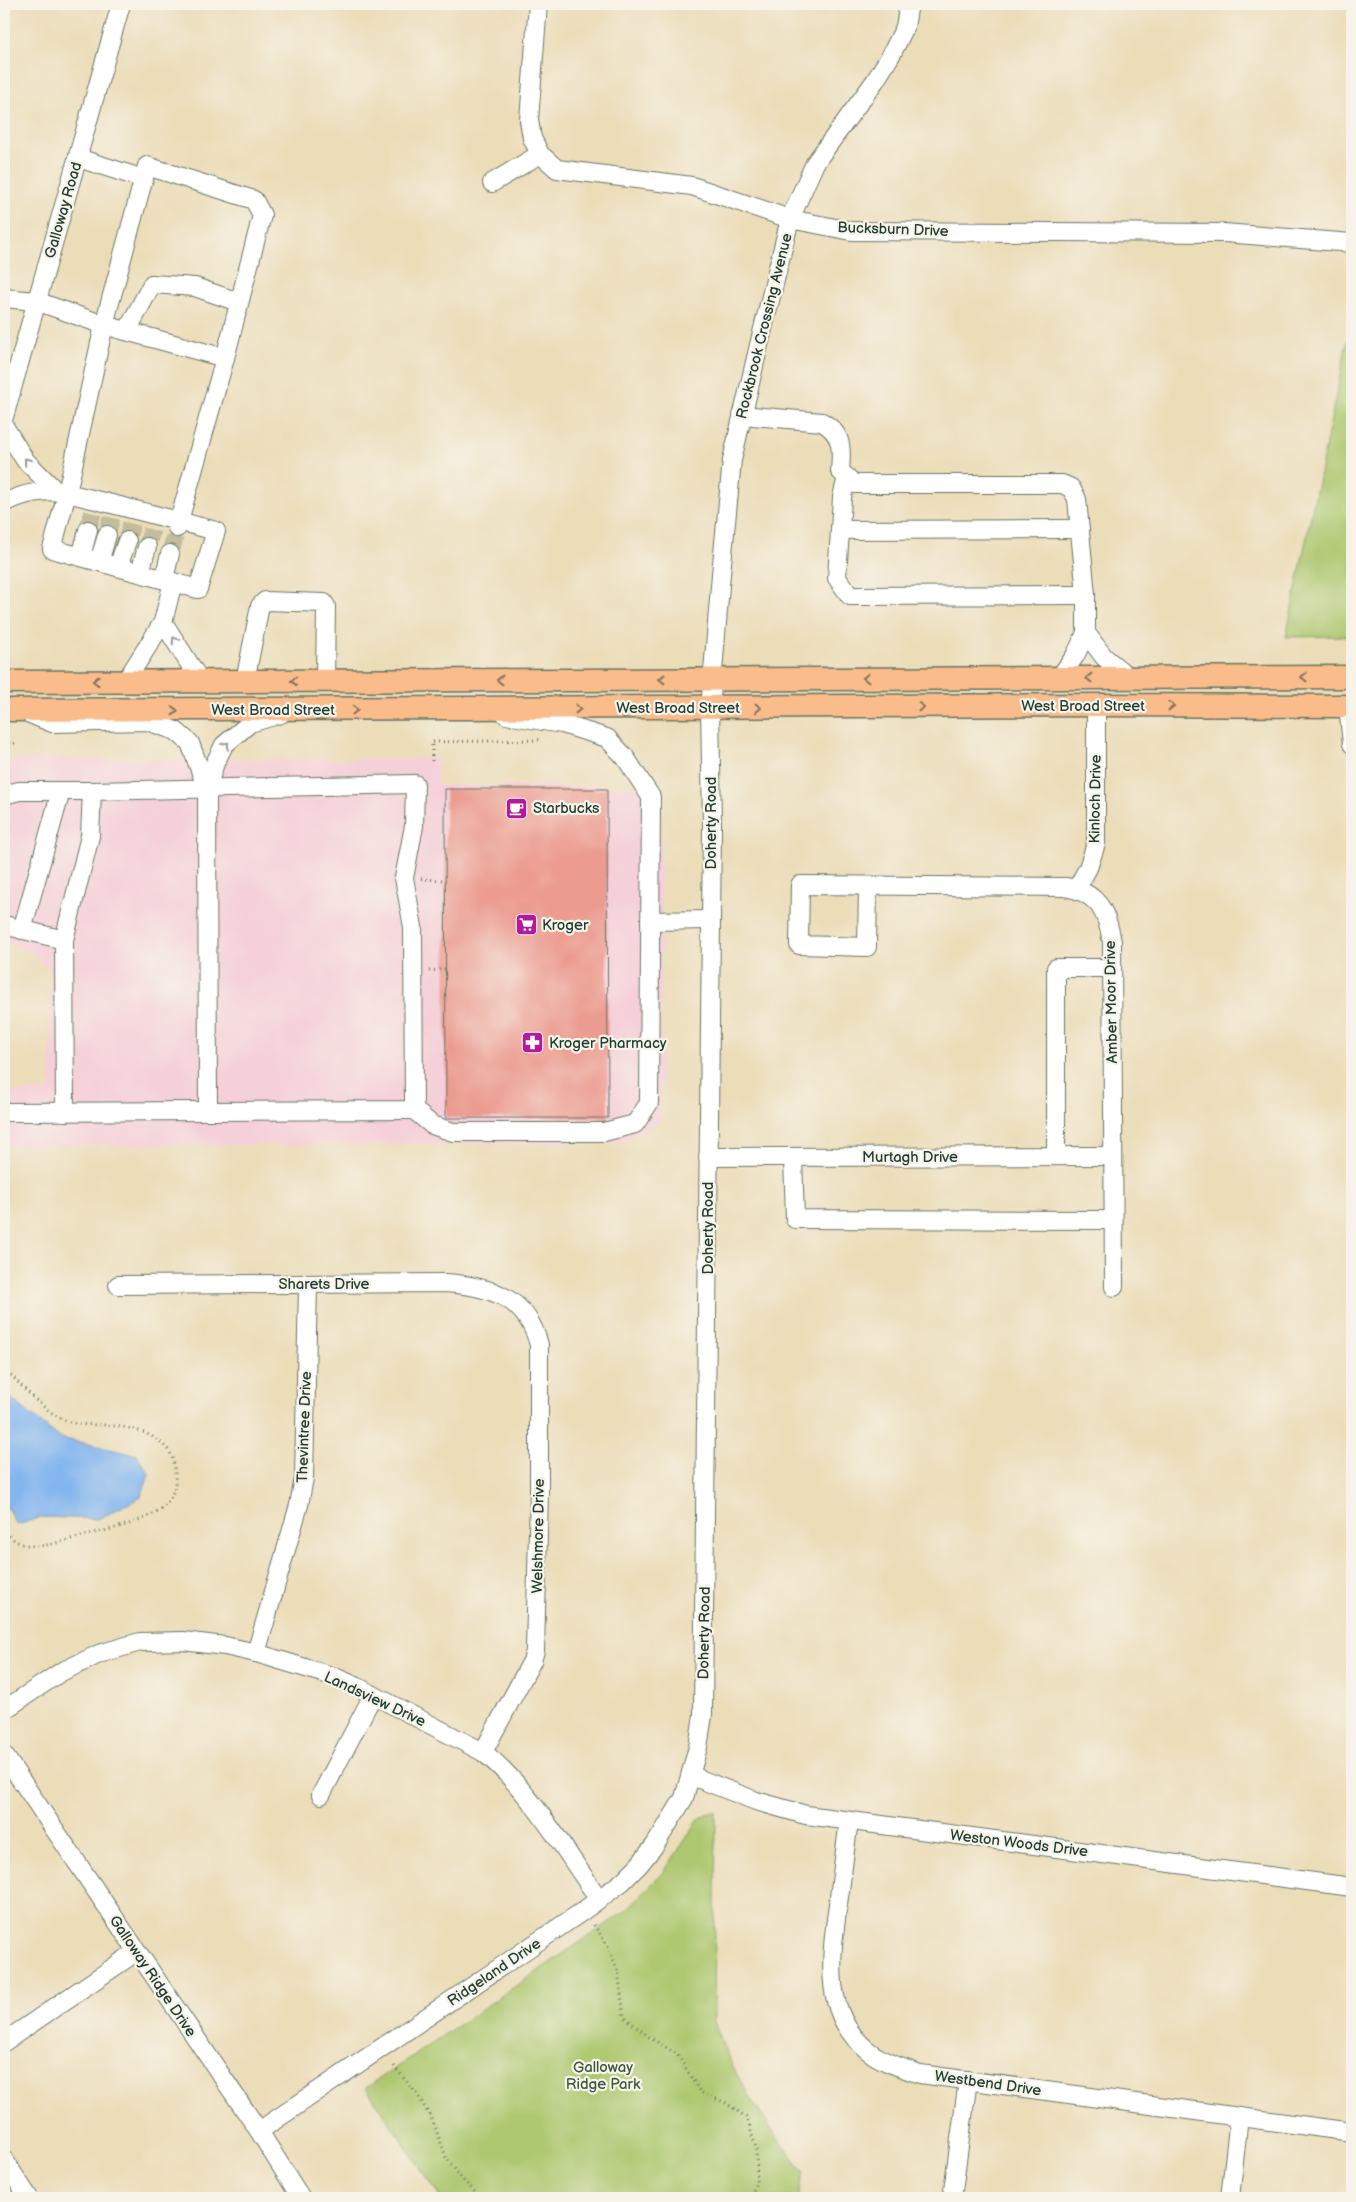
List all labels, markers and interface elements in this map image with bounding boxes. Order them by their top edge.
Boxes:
street label: Galloway Road [41,160,86,261]
street label: Bucksburn Drive [837,218,949,241]
street label: Rockbrook Crossing Avenue [732,231,797,421]
one-way arrow [24,458,32,467]
one-way arrow [171,637,181,646]
one-way arrow [1299,672,1307,682]
one-way arrow [862,673,870,683]
one-way arrow [1084,673,1092,683]
one-way arrow [658,674,666,684]
one-way arrow [496,675,504,685]
one-way arrow [92,676,100,686]
one-way arrow [289,676,297,686]
street label: West Broad Street [1021,697,1145,716]
street label: West Broad Street [616,699,740,718]
street label: West Broad Street [211,701,335,720]
one-way arrow [1168,701,1175,711]
one-way arrow [918,702,925,712]
one-way arrow [755,703,763,713]
one-way arrow [574,704,582,714]
one-way arrow [352,705,359,715]
one-way arrow [172,706,179,716]
one-way arrow [220,742,229,751]
street label: Kinloch Drive [1085,754,1106,844]
street label: Doherty Road [702,777,721,869]
cafe icon: Starbucks [505,796,529,820]
place label: Starbucks [533,799,600,818]
supermarket icon: Kroger [514,913,538,937]
place label: Kroger [542,916,589,935]
street label: Amber Moor Drive [1101,940,1122,1064]
pharmacy icon: Kroger Pharmacy [521,1031,545,1055]
place label: Kroger Pharmacy [549,1034,667,1053]
street label: Murtagh Drive [862,1148,958,1167]
street label: Doherty Road [699,1182,718,1274]
street label: Sharets Drive [278,1275,370,1294]
street label: Thevintree Drive [293,1371,316,1483]
street label: Welshmore Drive [528,1478,549,1594]
street label: Doherty Road [694,1586,715,1680]
street label: Landsview Drive [321,1668,429,1731]
street label: Weston Woods Drive [949,1826,1089,1861]
street label: Galloway Ridge Drive [105,1912,200,2041]
street label: Ridgeland Drive [444,1934,545,2011]
park label: Galloway Ridge Park [566,2058,641,2094]
street label: Westbend Drive [933,2067,1043,2100]

